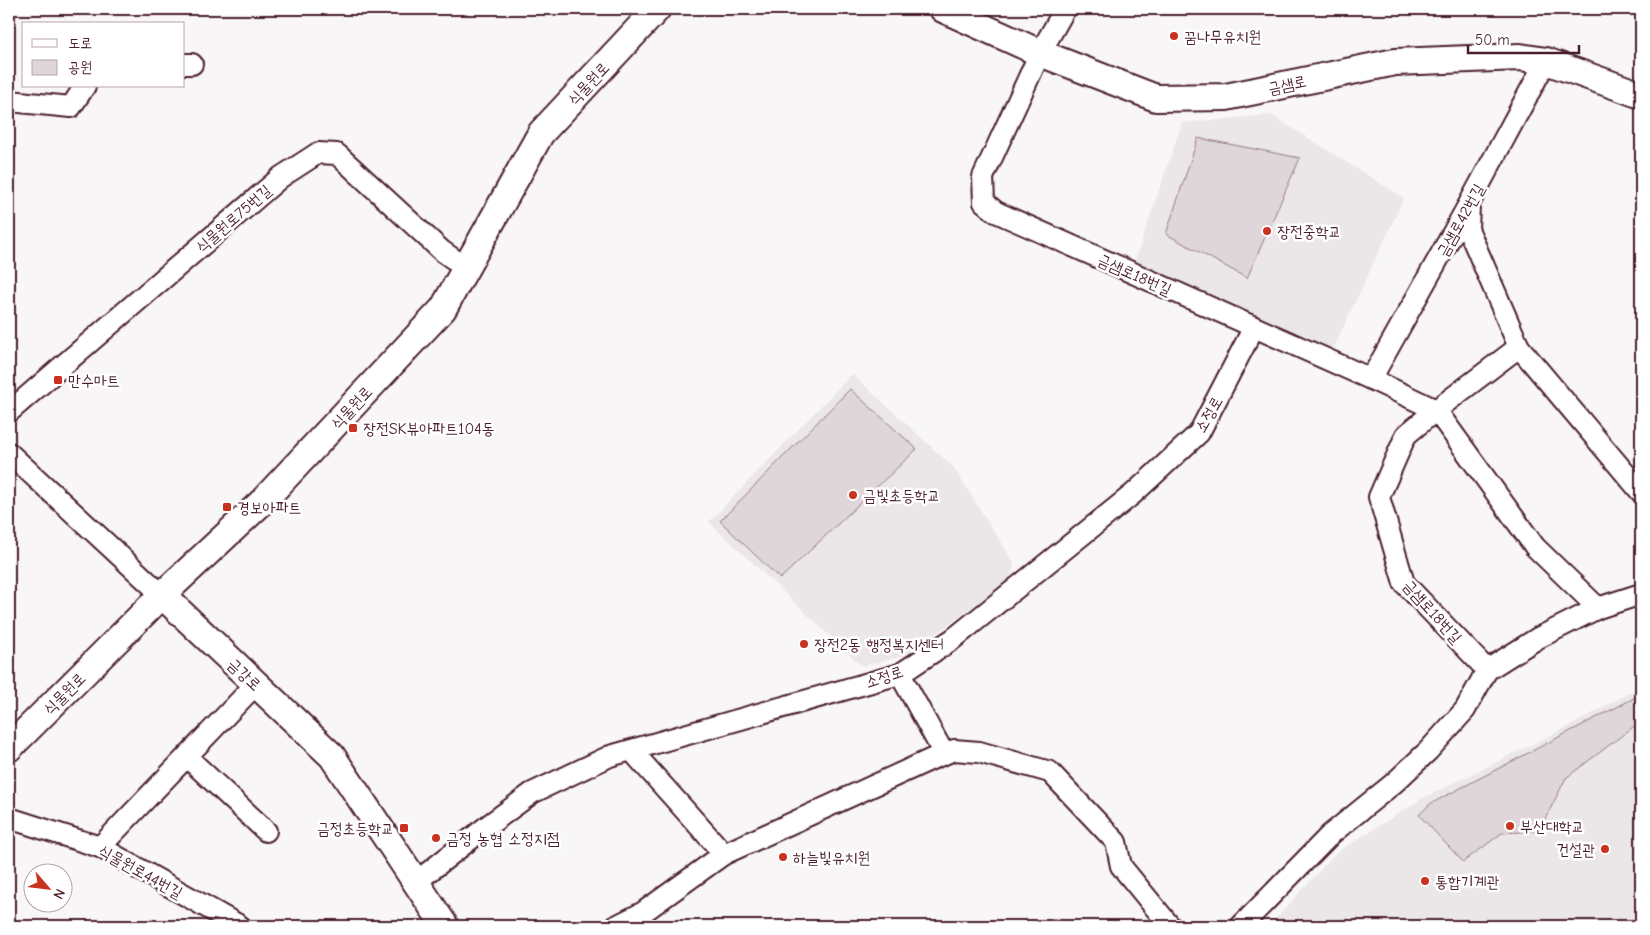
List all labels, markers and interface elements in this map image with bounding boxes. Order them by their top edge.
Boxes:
legend [22,22,185,88]
scale bar [1468,22,1579,54]
place label: 꿈나무유치원 [1184,28,1261,46]
marker: 꿈나무유치원 [1168,30,1180,42]
text: 50 m [1475,31,1510,49]
text: 도로 [68,34,92,52]
text: 공원 [68,58,92,76]
street label: 식물원로 [565,59,613,109]
street label: 금샘로 [1266,72,1308,98]
street label: 식물원로75번길 [192,181,275,256]
street label: 금샘로42번길 [1433,181,1488,260]
place label: 장전중학교 [1277,223,1341,241]
marker: 장전중학교 [1261,225,1273,237]
street label: 금샘로18번길 [1095,251,1174,299]
place label: 만수마트 [68,372,120,390]
marker: 만수마트 [52,374,64,386]
street label: 식물원로 [328,383,376,433]
street label: 소정로 [1191,393,1226,436]
place label: 장전SK뷰아파트104동 [363,420,495,438]
marker: 장전SK뷰아파트104동 [347,422,359,434]
place label: 금빛초등학교 [863,487,940,505]
marker: 금빛초등학교 [847,489,859,501]
place label: 경보아파트 [237,499,301,517]
marker: 경보아파트 [221,501,233,513]
street label: 금샘로18번길 [1399,576,1465,647]
place label: 장전2동 행정복지센터 [814,636,944,654]
marker: 장전2동 행정복지센터 [798,638,810,650]
street label: 금강로 [224,655,265,694]
street label: 소정로 [863,662,905,691]
street label: 식물원로 [40,669,89,718]
place label: 부산대학교 [1520,818,1584,836]
place label: 금정초등학교 [317,820,394,838]
marker: 부산대학교 [1504,820,1516,832]
marker: 금정초등학교 [398,822,410,834]
place label: 금정 농협 소정지점 [446,830,560,848]
marker: 금정 농협 소정지점 [430,832,442,844]
place label: 건설관 [1556,841,1595,859]
street label: 식물원로44번길 [96,842,186,902]
marker: 건설관 [1599,843,1611,855]
place label: 하늘빛유치원 [793,849,870,867]
marker: 하늘빛유치원 [777,851,789,863]
north arrow [22,862,72,912]
place label: 통합기계관 [1435,873,1500,891]
marker: 통합기계관 [1419,875,1431,887]
text: N [49,886,69,902]

